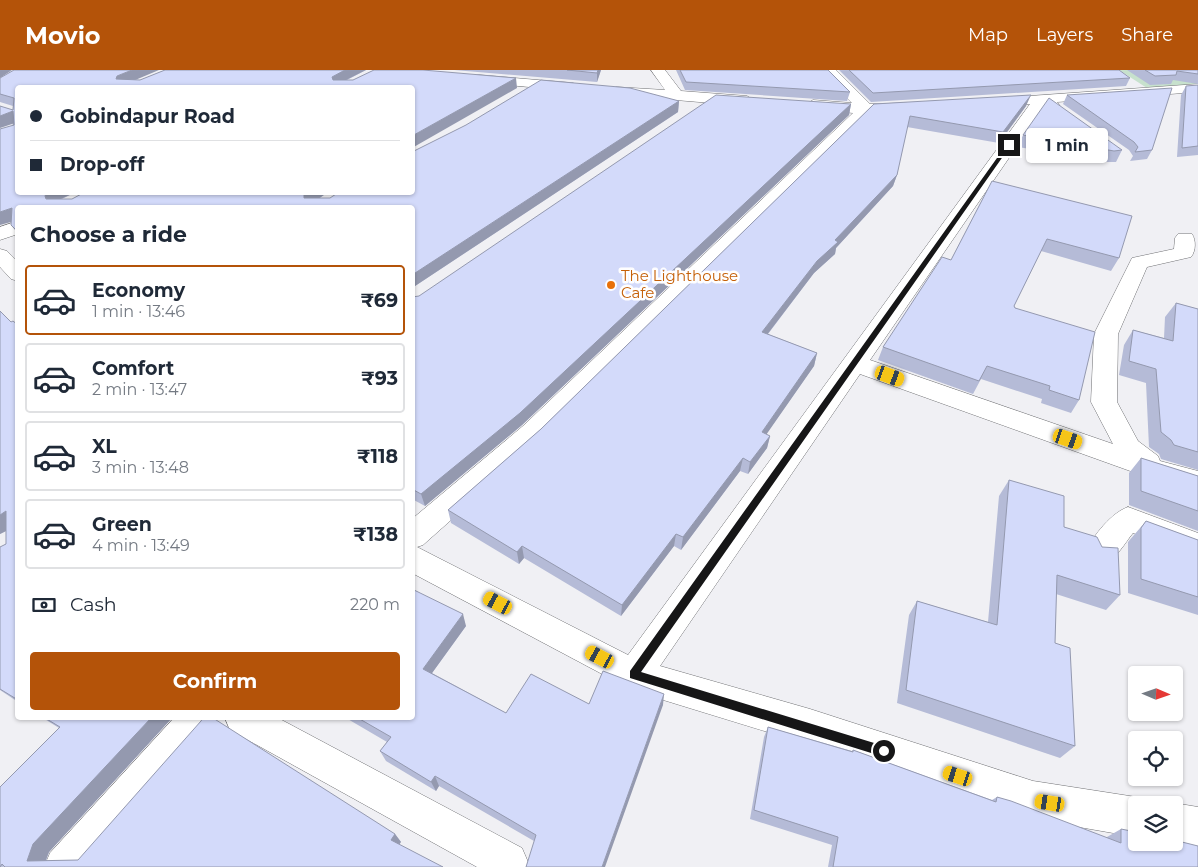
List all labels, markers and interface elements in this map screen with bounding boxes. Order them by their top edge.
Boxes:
text: Movio [25,21,101,50]
text: Map [968,24,1008,46]
text: Layers [1036,24,1093,46]
text: Share [1121,24,1173,46]
text: Gobindapur Road [60,105,235,128]
callout: 1 min [1026,128,1109,162]
route end [998,134,1020,156]
text: 1 min [1045,136,1089,155]
text: Drop-off [60,153,144,176]
text: Choose a ride [30,221,187,248]
place label: The Lighthouse Cafe [621,266,738,302]
icon: car [32,278,77,323]
text: Economy [92,279,185,302]
marker: The Lighthouse Cafe [605,279,617,291]
text: ₹69 [360,289,398,312]
text: 1 min · 13:46 [92,302,185,321]
icon: car [32,356,77,401]
text: Comfort [92,357,174,380]
car [873,364,906,388]
text: ₹93 [361,367,398,390]
text: 2 min · 13:47 [92,380,187,399]
car [1051,427,1084,451]
icon: car [32,434,77,479]
text: XL [92,435,117,458]
text: ₹118 [357,445,398,468]
text: 3 min · 13:48 [92,458,189,477]
icon: car [32,512,77,557]
text: Green [92,513,152,536]
text: ₹138 [353,523,398,546]
text: 4 min · 13:49 [92,536,190,555]
car [481,589,514,617]
icon: cash [30,591,58,619]
text: Cash [70,593,117,616]
text: 220 m [350,595,400,614]
car [583,643,616,671]
button: Confirm [30,652,400,710]
north arrow [1128,666,1182,721]
map controls [1128,666,1183,851]
button: locate [1128,731,1183,786]
route start [873,740,895,762]
car [941,764,974,788]
car [1034,793,1065,813]
button: layers [1128,796,1183,851]

